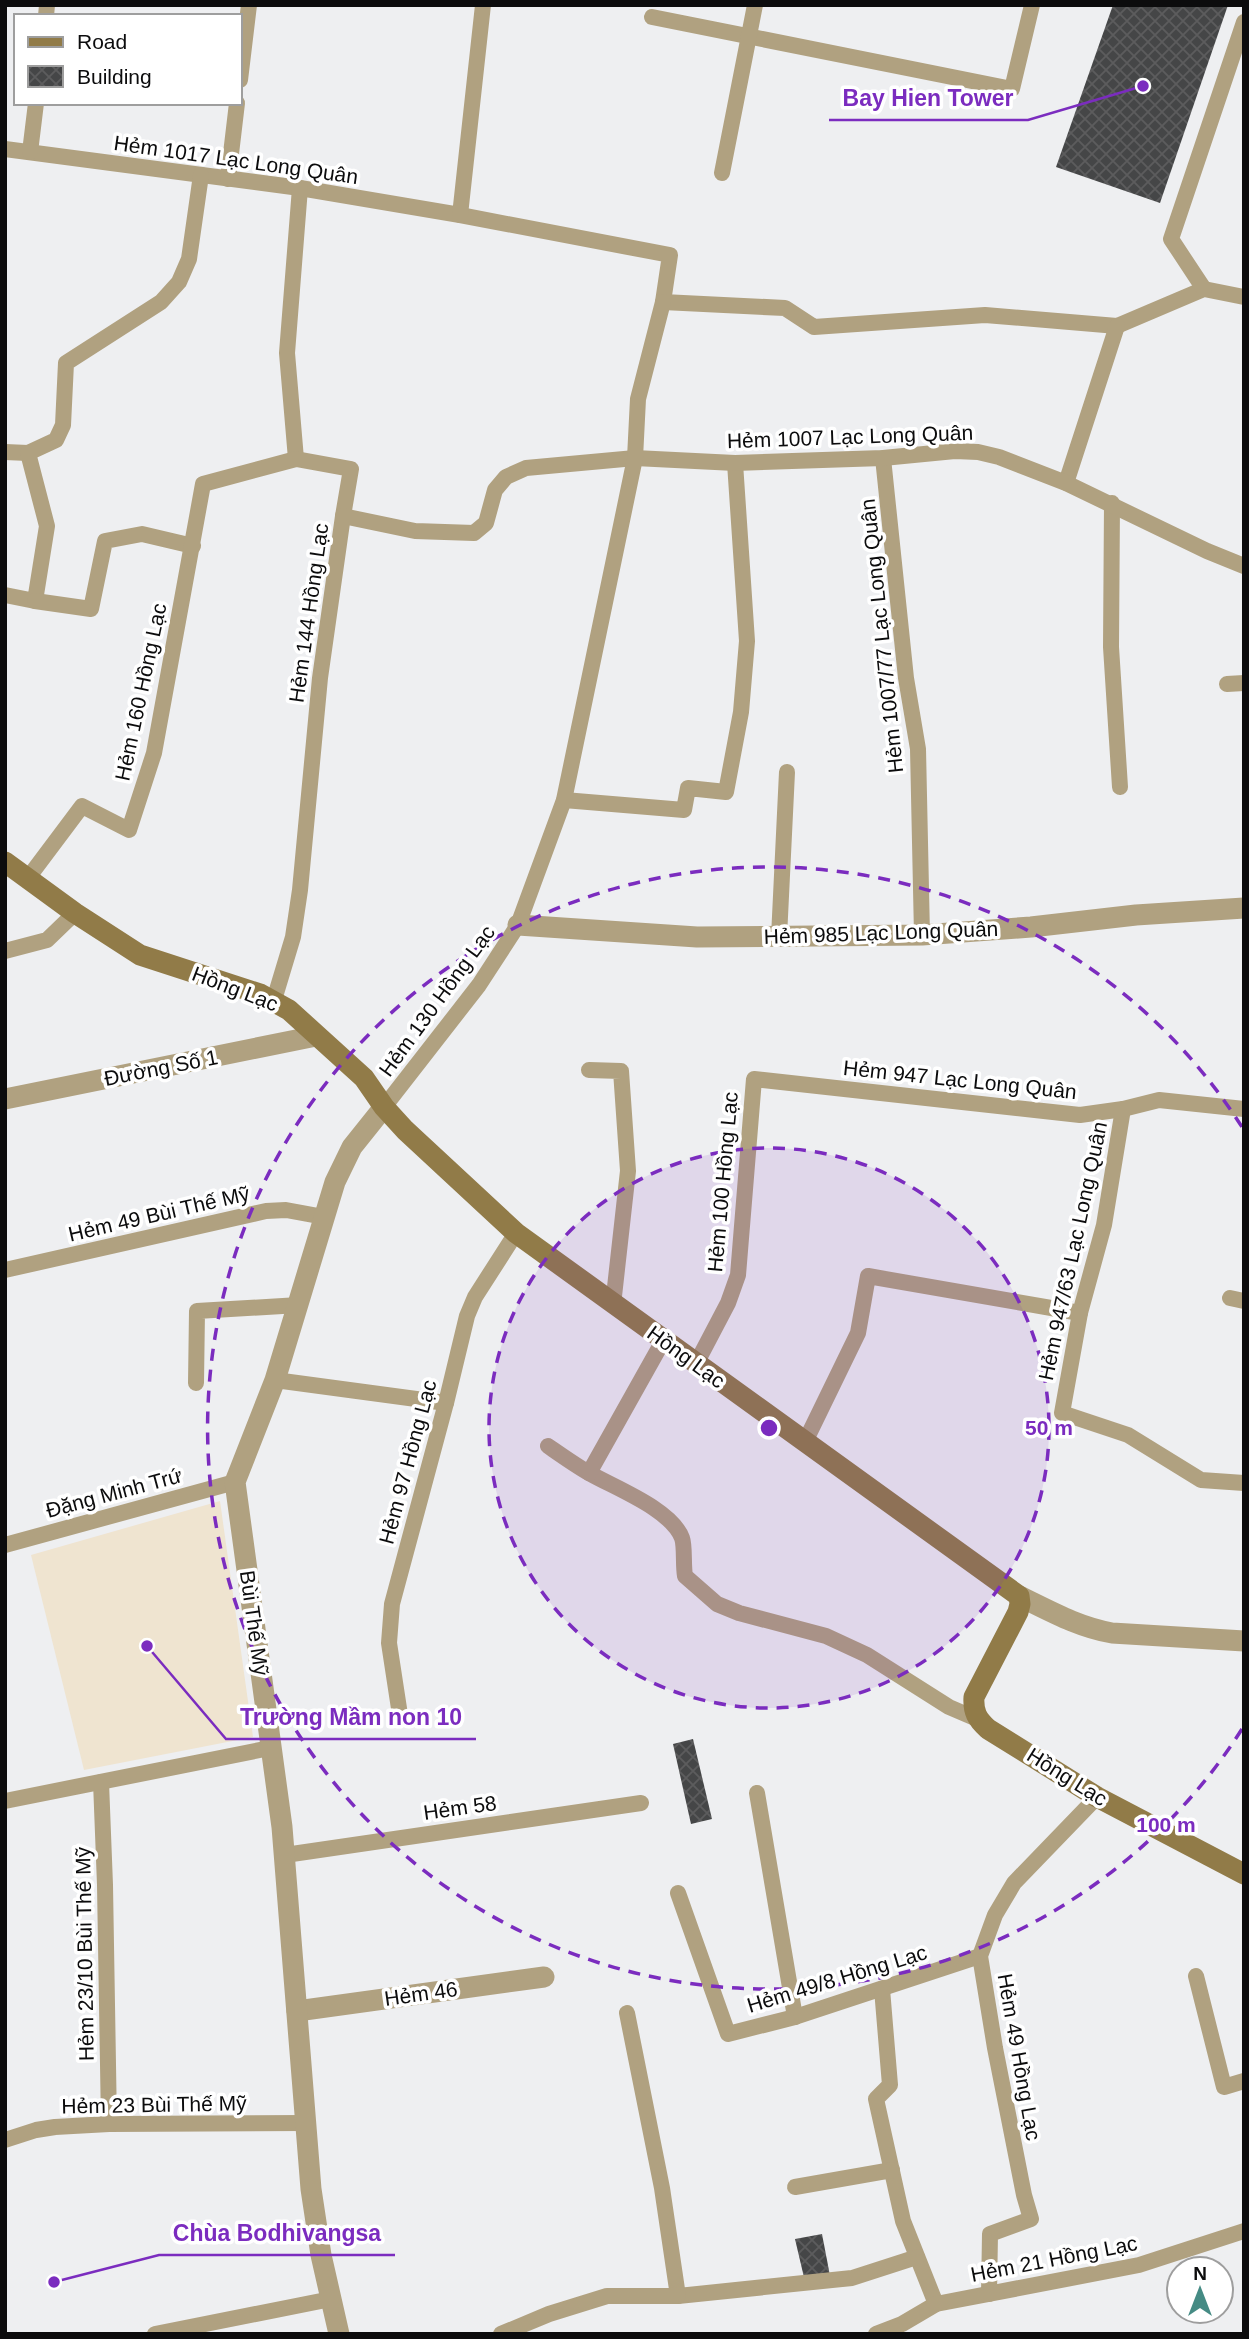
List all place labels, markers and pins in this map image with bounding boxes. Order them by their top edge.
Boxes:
callout: Bay Hien Tower [829,76,1028,120]
centre of rings [757,1416,781,1440]
callout: Trường Mầm non 10 [226,1695,476,1739]
callout: Chùa Bodhivangsa [159,2211,395,2255]

